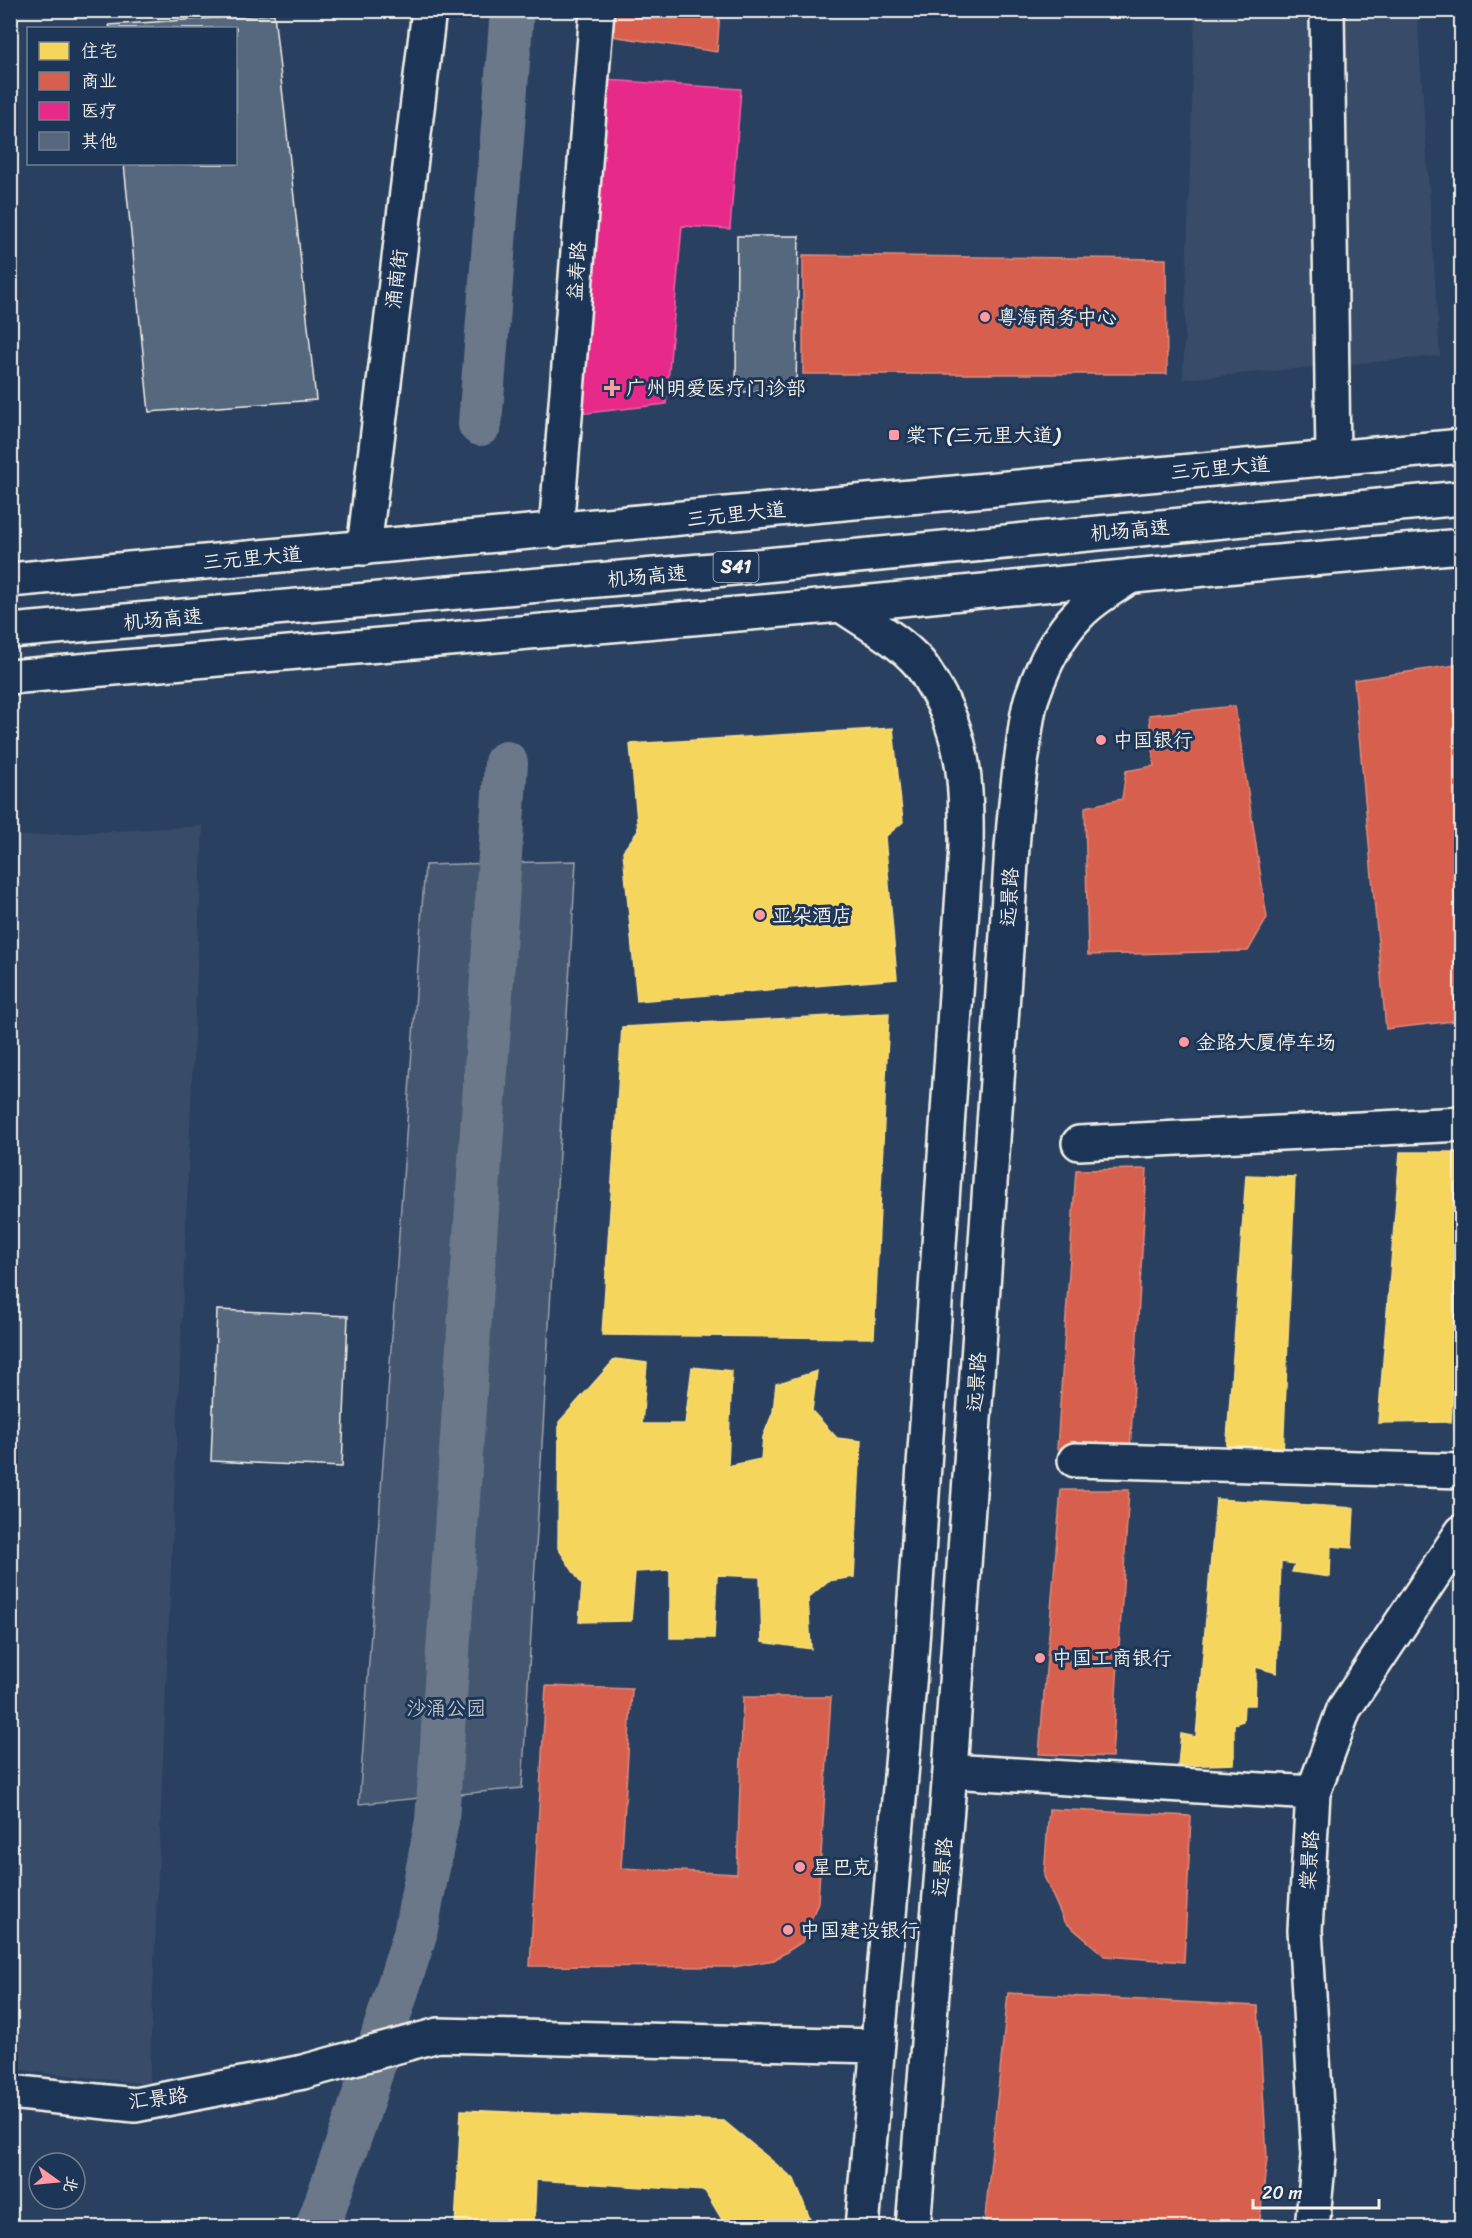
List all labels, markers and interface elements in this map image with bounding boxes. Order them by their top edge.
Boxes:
legend [27,27,237,165]
text: 住宅 [81,35,117,67]
text: 商业 [81,65,117,97]
text: 医疗 [81,95,117,127]
text: 其他 [81,125,117,157]
street label: 益寿路 [557,239,596,302]
street label: 涌南街 [375,247,418,311]
place label: 粤海商务中心 [997,300,1117,335]
marker: 粤海商务中心 [978,310,992,324]
place label: 广州明爱医疗门诊部 [626,371,806,406]
marker: 广州明爱医疗门诊部 [603,379,621,397]
place label: 棠下(三元里大道) [906,418,1061,453]
marker: 棠下(三元里大道) [887,428,901,442]
street label: 三元里大道 [1169,447,1271,490]
street label: 三元里大道 [684,492,788,537]
street label: 机场高速 [1089,510,1171,551]
street label: 三元里大道 [201,537,303,580]
road number: S41 [714,552,758,582]
street label: 机场高速 [606,556,688,597]
street label: 机场高速 [122,599,204,640]
place label: 中国银行 [1113,723,1193,758]
marker: 中国银行 [1094,733,1108,747]
street label: 远景路 [990,865,1029,928]
place label: 亚朵酒店 [772,898,852,933]
marker: 亚朵酒店 [753,908,767,922]
place label: 金路大厦停车场 [1196,1025,1336,1060]
marker: 金路大厦停车场 [1177,1035,1191,1049]
street label: 远景路 [957,1350,996,1413]
place label: 中国工商银行 [1052,1641,1172,1676]
marker: 中国工商银行 [1033,1651,1047,1665]
park label: 沙涌公园 [406,1691,486,1726]
street label: 棠景路 [1290,1828,1329,1891]
street label: 远景路 [922,1835,963,1898]
place label: 星巴克 [812,1850,872,1885]
marker: 星巴克 [793,1860,807,1874]
place label: 中国建设银行 [800,1913,920,1948]
marker: 中国建设银行 [781,1923,795,1937]
street label: 汇景路 [126,2077,191,2120]
north arrow [27,2151,87,2211]
scale bar [1253,2172,1379,2210]
text: 北 [55,2173,87,2196]
text: 20 m [1262,2177,1302,2209]

